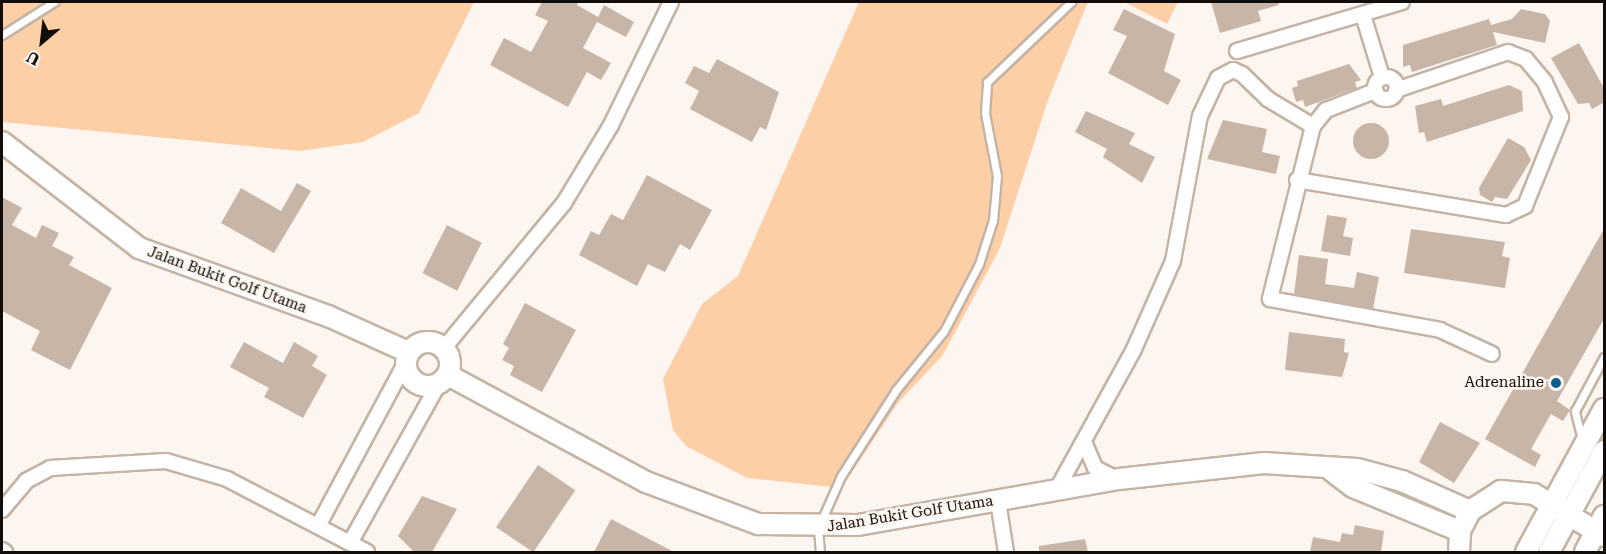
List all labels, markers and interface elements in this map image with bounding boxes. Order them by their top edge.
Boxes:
north arrow [12,12,72,72]
text: U [23,47,43,70]
street label: Jalan Bukit Golf Utama [145,243,309,317]
place label: Adrenaline [1465,374,1544,392]
marker: Adrenaline [1549,376,1563,390]
street label: Jalan Bukit Golf Utama [826,492,994,536]

